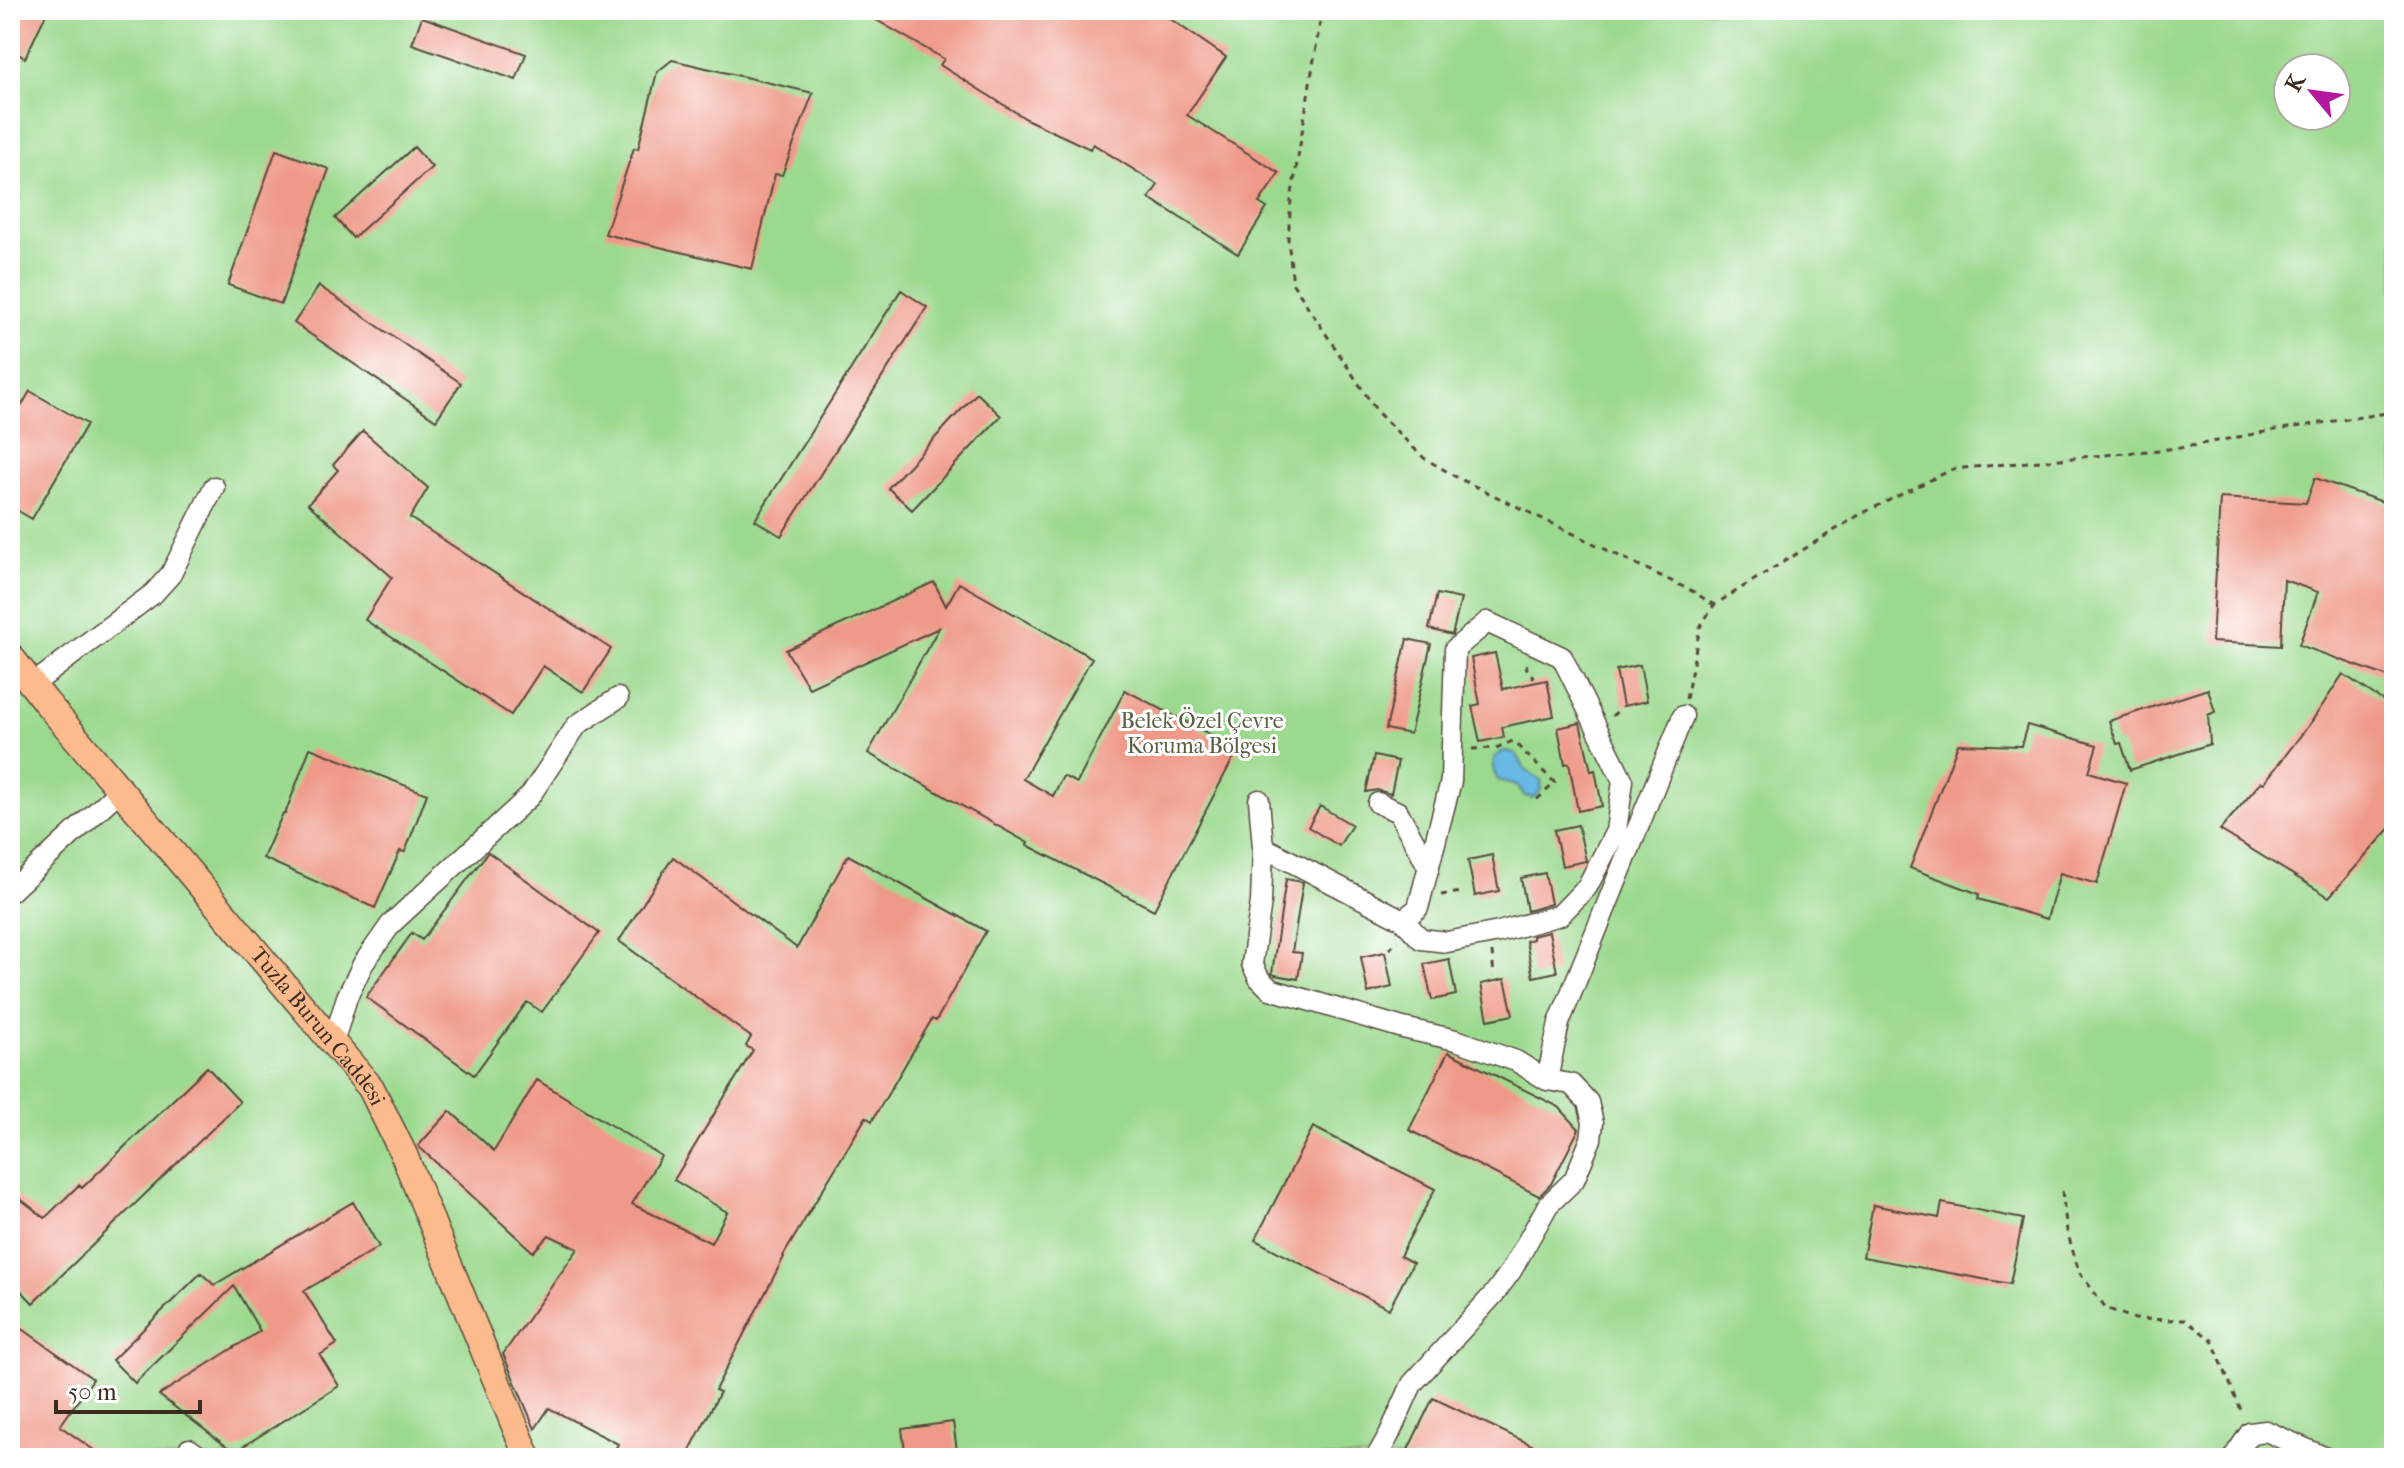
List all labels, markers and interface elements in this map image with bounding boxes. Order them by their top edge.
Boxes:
north arrow [2272,52,2352,132]
text: K [2280,68,2312,96]
park label: Belek Özel Çevre Koruma Bölgesi [1120,707,1284,759]
street label: Tuzla Burun Caddesi [245,942,391,1110]
scale bar [56,1364,200,1414]
text: 50 m [68,1378,117,1406]

